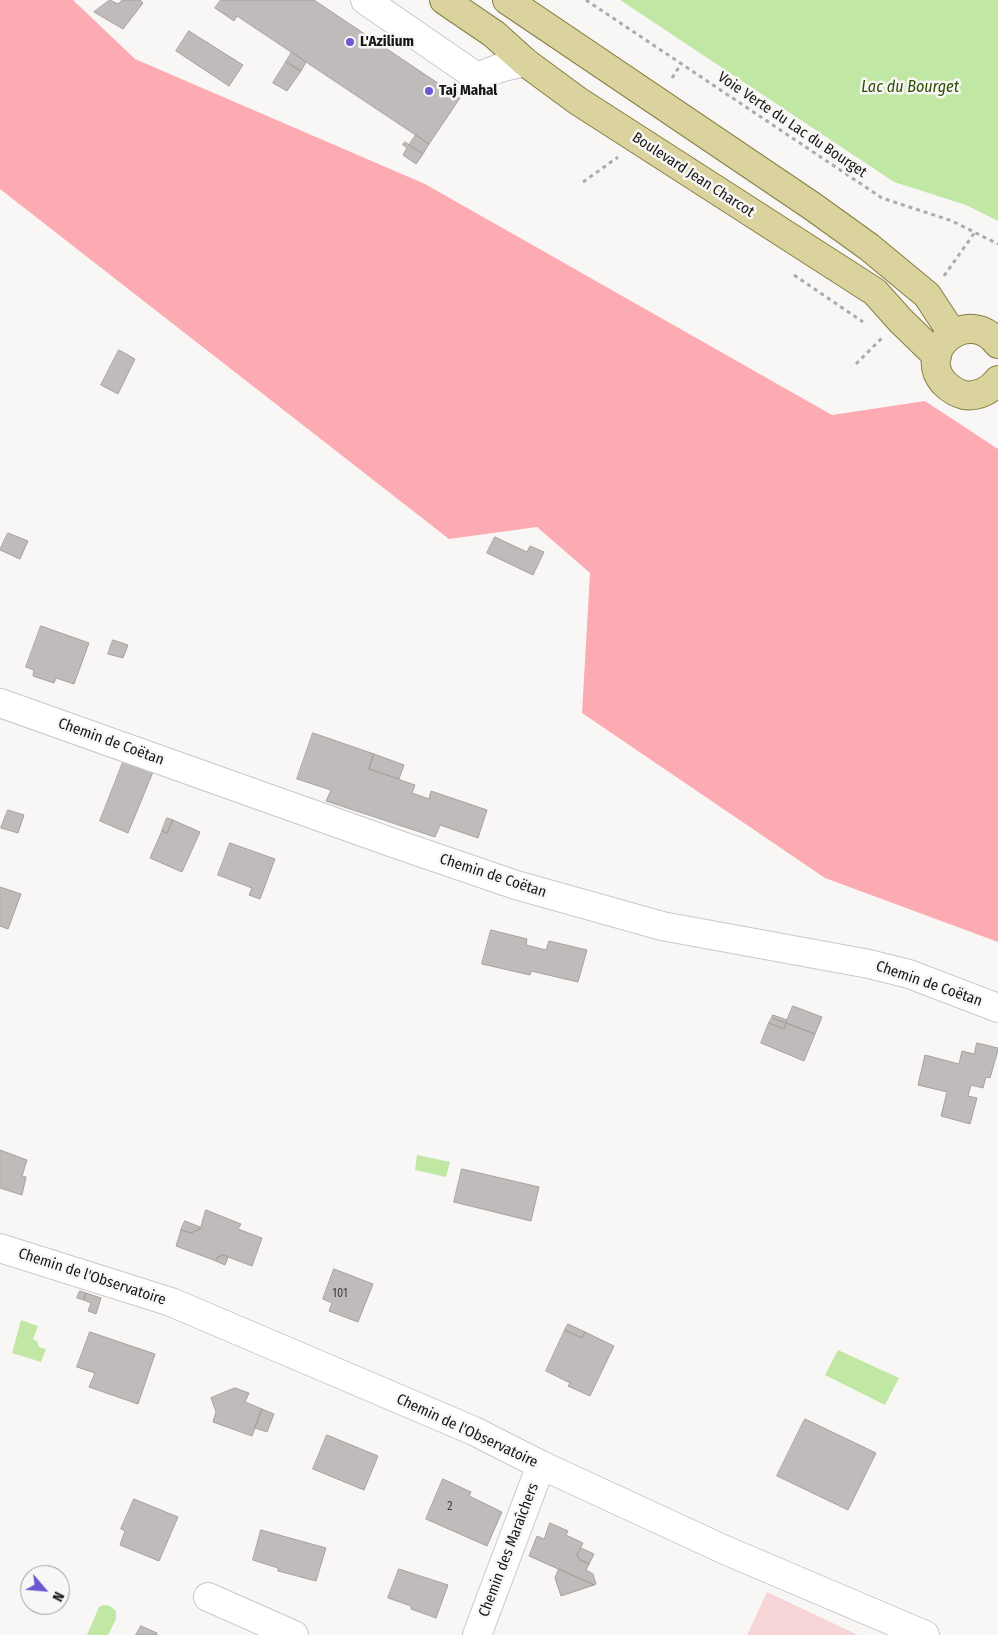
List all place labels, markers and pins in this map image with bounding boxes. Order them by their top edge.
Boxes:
place label: L'Azilium [360,33,414,51]
marker: L'Azilium [344,36,356,48]
place label: Taj Mahal [439,82,497,100]
marker: Taj Mahal [423,85,435,97]

